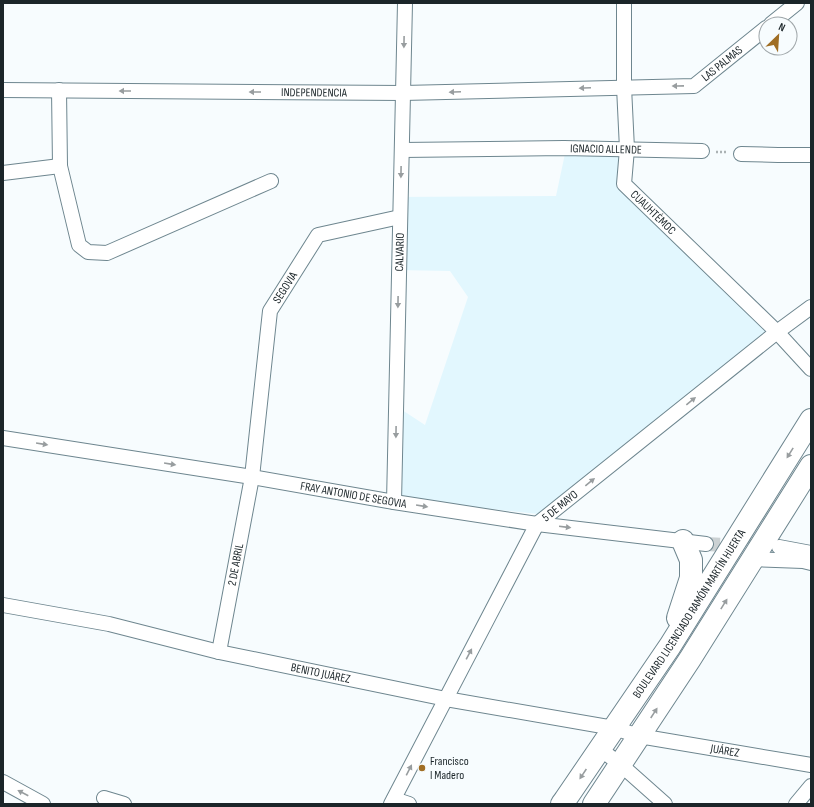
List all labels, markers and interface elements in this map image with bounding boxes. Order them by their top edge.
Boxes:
north arrow [758,16,798,56]
text: N [777,20,788,35]
one-way arrow [401,36,407,49]
street label: LAS PALMAS [699,43,746,85]
one-way arrow [671,83,684,89]
street label: INDEPENDENCIA [281,85,348,101]
one-way arrow [578,85,591,91]
one-way arrow [118,88,131,94]
one-way arrow [449,88,461,95]
one-way arrow [248,89,261,95]
street label: IGNACIO ALLENDE [570,141,642,158]
one-way arrow [398,166,404,179]
street label: CUAUHTÉMOC [627,187,679,238]
street label: CALVARIO [392,232,408,272]
street label: SEGOVIA [270,268,301,306]
one-way arrow [395,296,402,308]
one-way arrow [686,396,697,405]
one-way arrow [393,426,399,439]
one-way arrow [35,441,48,447]
one-way arrow [787,447,794,459]
one-way arrow [164,461,176,467]
one-way arrow [584,478,595,486]
street label: FRAY ANTONIO DE SEGOVIA [299,479,408,512]
street label: 5 DE MAYO [539,487,581,525]
one-way arrow [416,504,429,510]
one-way arrow [559,524,571,531]
street label: BOULEVARD LICENCIADO RAMÓN MARTÍN HUERTA [630,526,750,701]
street label: 2 DE ABRIL [225,542,247,587]
one-way arrow [720,598,728,609]
one-way arrow [466,648,472,660]
street label: BENITO JUÁREZ [289,660,352,687]
one-way arrow [650,708,658,718]
street label: JUÁREZ [708,741,740,761]
place label: Francisco I Madero [430,754,469,783]
marker: Francisco I Madero [417,763,427,773]
one-way arrow [406,764,413,775]
one-way arrow [579,768,587,779]
one-way arrow [17,790,29,797]

